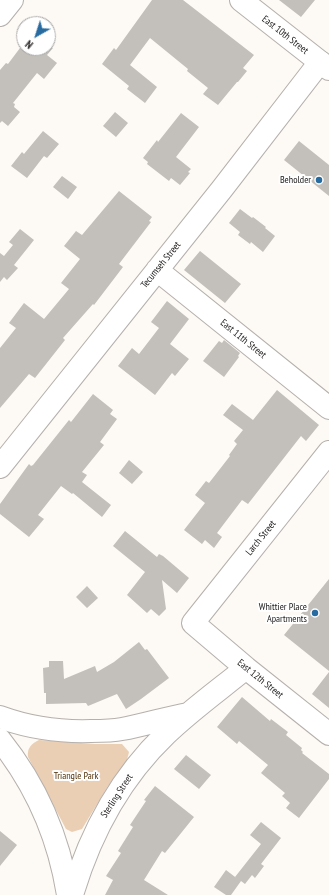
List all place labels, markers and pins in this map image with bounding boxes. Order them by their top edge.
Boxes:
place label: Beholder [280,174,311,186]
marker: Beholder [314,175,324,185]
place label: Whittier Place Apartments [259,601,307,624]
marker: Whittier Place Apartments [310,608,320,618]

